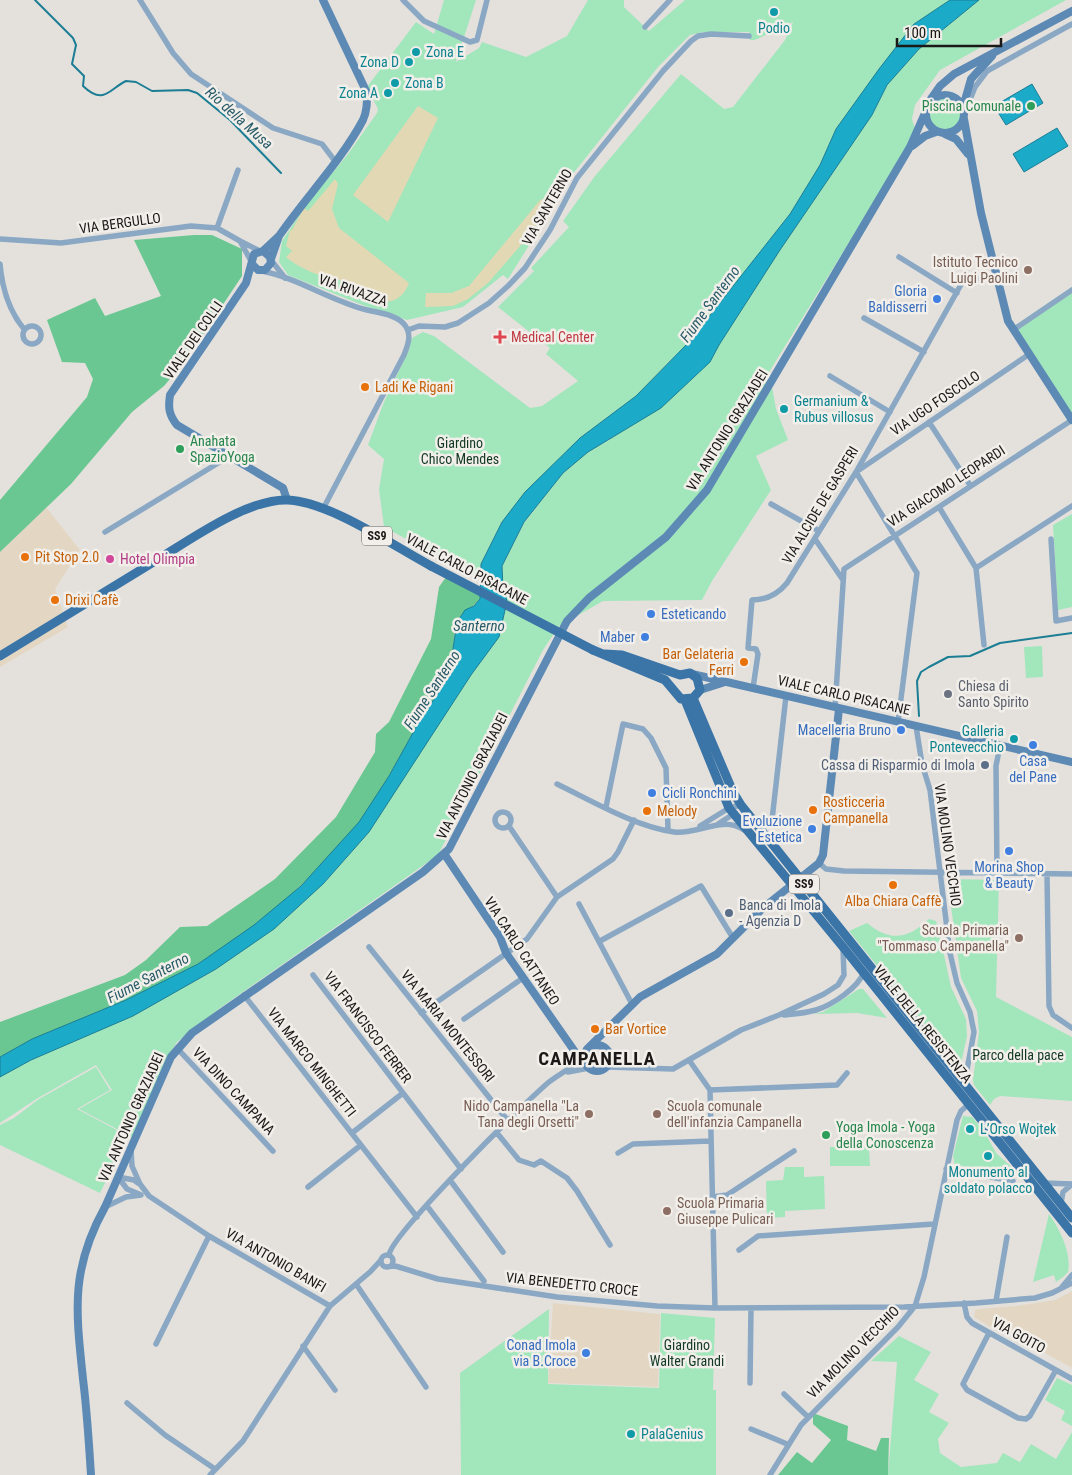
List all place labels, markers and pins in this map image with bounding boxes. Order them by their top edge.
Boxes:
marker: Podio [768,6,780,18]
place label: Podio [758,20,790,36]
place label: Zona E [426,44,464,60]
marker: Zona E [410,46,422,58]
place label: Zona D [360,54,399,70]
marker: Zona D [403,56,415,68]
place label: Zona B [405,75,444,91]
marker: Zona B [389,77,401,89]
place label: Zona A [339,85,378,101]
marker: Zona A [382,87,394,99]
place label: Piscina Comunale [922,98,1021,114]
marker: Piscina Comunale [1025,100,1037,112]
place label: Istituto Tecnico Luigi Paolini [933,254,1018,286]
marker: Istituto Tecnico Luigi Paolini [1022,264,1034,276]
place label: Gloria Baldisserri [868,283,927,315]
marker: Gloria Baldisserri [931,293,943,305]
place label: Medical Center [511,329,594,345]
marker: Medical Center [493,330,507,344]
place label: Ladi Ke Rigani [375,379,453,395]
marker: Ladi Ke Rigani [359,381,371,393]
place label: Germanium & Rubus villosus [794,393,874,425]
marker: Germanium & Rubus villosus [778,403,790,415]
place label: Anahata SpazioYoga [190,433,255,465]
marker: Anahata SpazioYoga [174,443,186,455]
place label: Pit Stop 2.0 [35,549,99,565]
marker: Pit Stop 2.0 [19,551,31,563]
place label: Hotel Olimpia [120,551,195,567]
marker: Hotel Olimpia [104,553,116,565]
place label: Drixi Cafè [65,592,119,608]
marker: Drixi Cafè [49,594,61,606]
place label: Esteticando [661,606,726,622]
marker: Esteticando [645,608,657,620]
place label: Maber [600,629,635,645]
marker: Maber [639,631,651,643]
place label: Bar Gelateria Ferri [663,646,734,678]
marker: Bar Gelateria Ferri [738,656,750,668]
place label: Chiesa di Santo Spirito [958,678,1029,710]
marker: Chiesa di Santo Spirito [942,688,954,700]
place label: Macelleria Bruno [798,722,891,738]
place label: Galleria Pontevecchio [930,723,1004,755]
marker: Macelleria Bruno [895,724,907,736]
marker: Galleria Pontevecchio [1008,733,1020,745]
marker: Casa del Pane [1027,739,1039,751]
place label: Casa del Pane [1009,753,1057,785]
place label: Cassa di Risparmio di Imola [821,757,975,773]
marker: Cassa di Risparmio di Imola [979,759,991,771]
place label: Cicli Ronchini [662,785,737,801]
marker: Cicli Ronchini [646,787,658,799]
place label: Rosticceria Campanella [823,794,888,826]
place label: Melody [657,803,697,819]
marker: Rosticceria Campanella [807,804,819,816]
marker: Melody [641,805,653,817]
place label: Evoluzione Estetica [743,813,802,845]
marker: Evoluzione Estetica [806,823,818,835]
marker: Morina Shop & Beauty [1003,845,1015,857]
place label: Morina Shop & Beauty [974,859,1044,891]
marker: Alba Chiara Caffè [887,879,899,891]
place label: Alba Chiara Caffè [845,893,942,909]
place label: Banca di Imola - Agenzia D [739,897,821,929]
marker: Banca di Imola - Agenzia D [723,907,735,919]
place label: Scuola Primaria "Tommaso Campanella" [877,922,1009,954]
marker: Scuola Primaria "Tommaso Campanella" [1013,932,1025,944]
place label: Bar Vortice [605,1021,667,1037]
marker: Bar Vortice [589,1023,601,1035]
place label: Nido Campanella "La Tana degli Orsetti" [464,1098,579,1130]
place label: Scuola comunale dell'infanzia Campanella [667,1098,802,1130]
marker: Nido Campanella "La Tana degli Orsetti" [583,1108,595,1120]
marker: Scuola comunale dell'infanzia Campanella [651,1108,663,1120]
place label: Yoga Imola - Yoga della Conoscenza [836,1119,935,1151]
place label: L’Orso Wojtek [980,1121,1057,1137]
marker: L’Orso Wojtek [964,1123,976,1135]
marker: Yoga Imola - Yoga della Conoscenza [820,1129,832,1141]
marker: Monumento al soldato polacco [982,1150,994,1162]
place label: Monumento al soldato polacco [944,1164,1032,1196]
place label: Scuola Primaria Giuseppe Pulicari [677,1195,773,1227]
marker: Scuola Primaria Giuseppe Pulicari [661,1205,673,1217]
place label: Conad Imola via B.Croce [506,1337,576,1369]
marker: Conad Imola via B.Croce [580,1347,592,1359]
place label: PalaGenius [641,1426,703,1442]
marker: PalaGenius [625,1428,637,1440]

